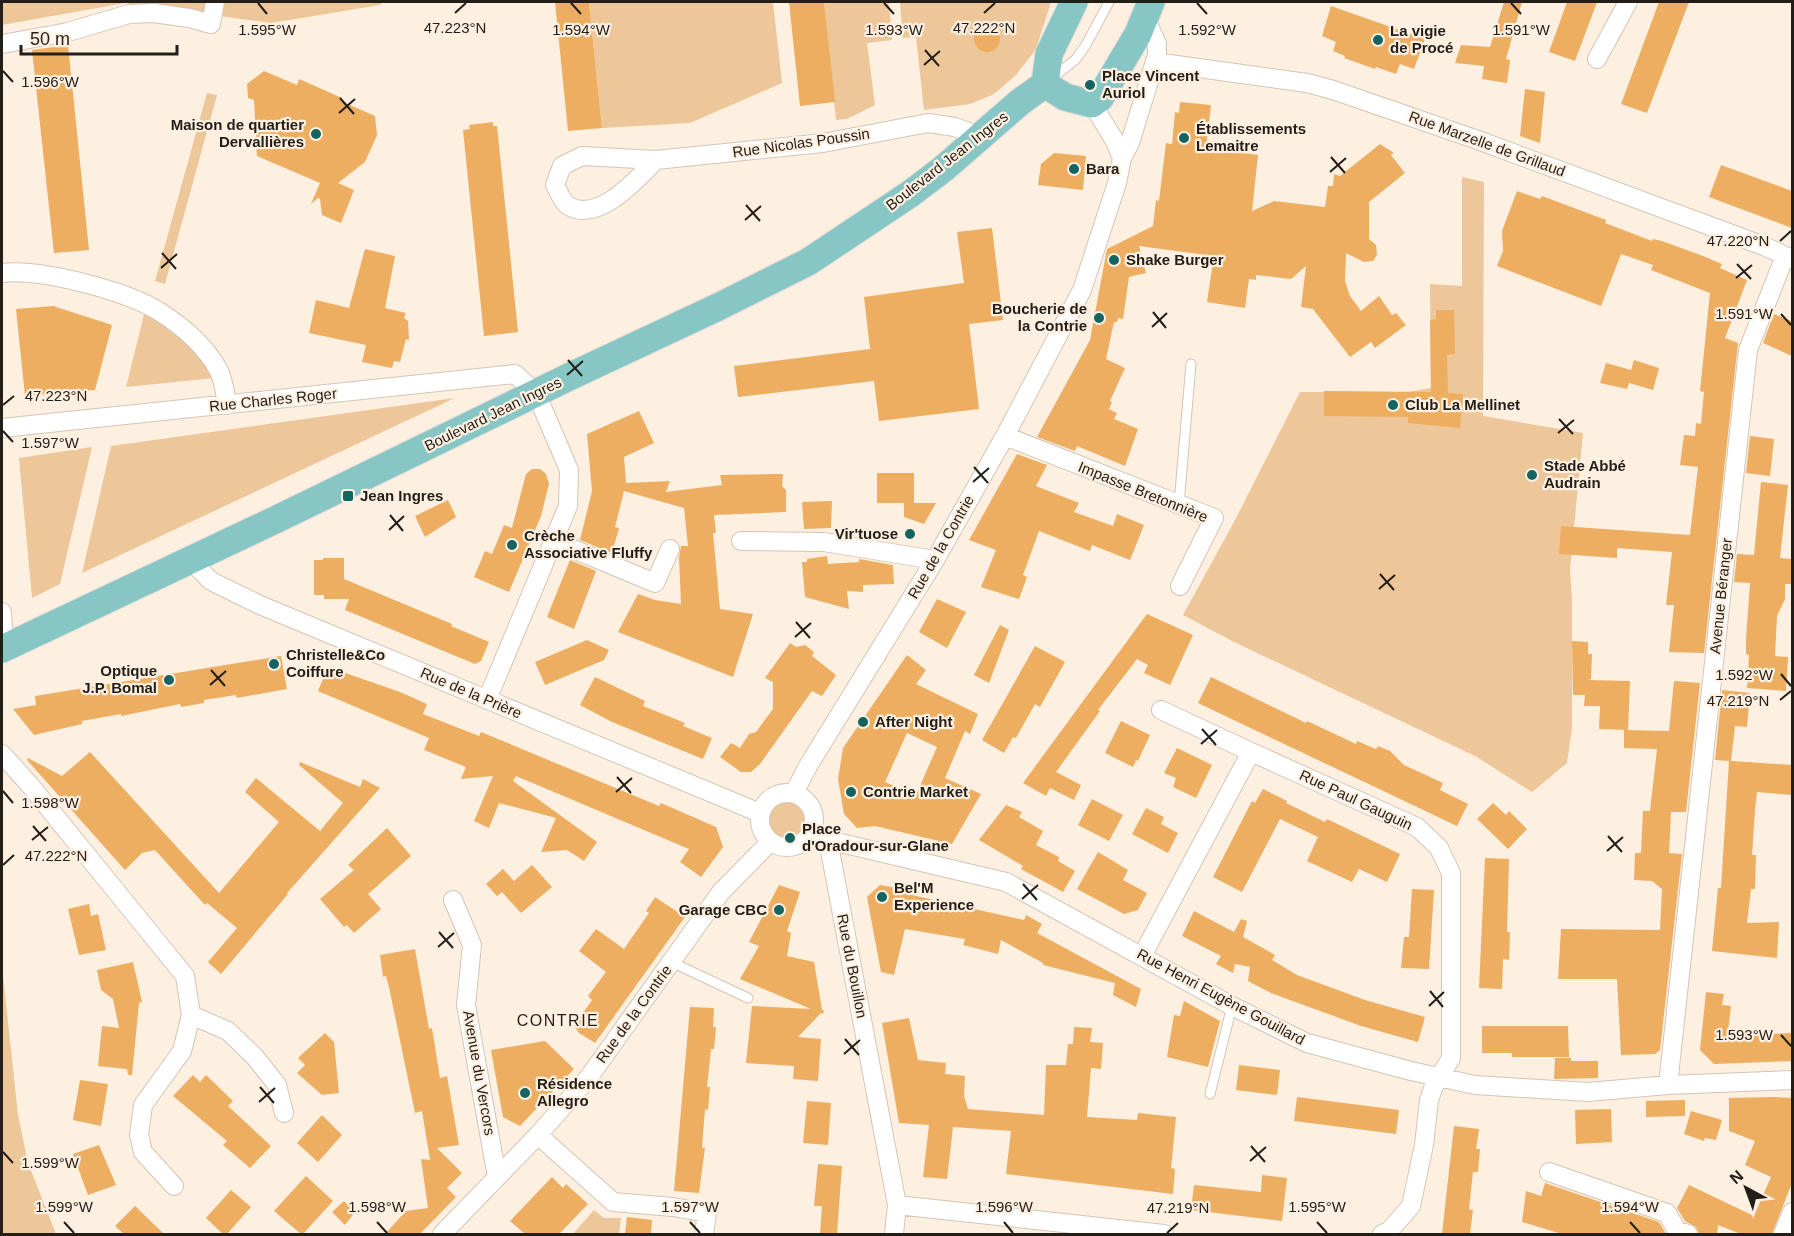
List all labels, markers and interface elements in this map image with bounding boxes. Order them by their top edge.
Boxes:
scale bar [21,18,177,56]
text: 47.223°N [424,19,486,36]
text: 47.222°N [953,19,1015,36]
text: 1.595°W [238,21,297,38]
text: 1.594°W [552,21,611,38]
text: 1.593°W [865,21,924,38]
text: 1.592°W [1178,21,1237,38]
text: 1.591°W [1492,21,1551,38]
place label: La vigie de Procé [1390,22,1453,56]
text: 50 m [30,29,70,49]
marker: La vigie de Procé [1371,33,1385,47]
place label: Place Vincent Auriol [1102,67,1199,101]
text: 1.596°W [21,73,80,90]
marker: Place Vincent Auriol [1083,78,1097,92]
street label: Rue Marzelle de Grillaud [1407,107,1568,180]
street label: Boulevard Jean Ingres [882,108,1011,214]
place label: Maison de quartier Dervallières [171,116,304,150]
place label: Établissements Lemaitre [1196,120,1306,154]
street label: Rue Nicolas Poussin [731,124,871,161]
marker: Maison de quartier Dervallières [309,127,323,141]
marker: Établissements Lemaitre [1177,131,1191,145]
place label: Bara [1086,160,1120,177]
marker: Bara [1067,162,1081,176]
text: 47.220°N [1707,232,1769,249]
place label: Shake Burger [1126,251,1224,268]
marker: Shake Burger [1107,253,1121,267]
place label: Boucherie de la Contrie [992,300,1087,334]
text: 1.591°W [1715,305,1774,322]
marker: Boucherie de la Contrie [1092,311,1106,325]
street label: Boulevard Jean Ingres [422,373,564,454]
street label: Rue Charles Roger [208,384,338,415]
text: 47.223°N [25,387,87,404]
place label: Club La Mellinet [1405,396,1520,413]
marker: Club La Mellinet [1386,398,1400,412]
text: 1.597°W [21,434,80,451]
place label: Stade Abbé Audrain [1544,457,1626,491]
street label: Impasse Bretonnière [1076,458,1211,525]
marker: Stade Abbé Audrain [1525,468,1539,482]
place label: Jean Ingres [360,487,443,504]
marker: Jean Ingres [341,489,355,503]
street label: Rue de la Contrie [904,492,977,602]
place label: Vir'tuose [835,525,898,542]
place label: Crèche Associative Fluffy [524,527,653,561]
marker: Vir'tuose [903,527,917,541]
street label: Avenue Béranger [1706,537,1735,655]
marker: Crèche Associative Fluffy [505,538,519,552]
place label: Christelle&Co Coiffure [286,646,385,680]
marker: Christelle&Co Coiffure [267,657,281,671]
place label: Optique J.P. Bomal [82,662,157,696]
street label: Rue de la Prière [418,664,524,722]
text: 1.592°W [1715,666,1774,683]
marker: Optique J.P. Bomal [162,673,176,687]
text: 47.219°N [1707,692,1769,709]
place label: After Night [875,713,953,730]
marker: After Night [856,715,870,729]
street label: Rue Paul Gauguin [1297,766,1415,833]
place label: Contrie Market [863,783,968,800]
marker: Contrie Market [844,785,858,799]
text: 1.598°W [21,794,80,811]
place label: Place d'Oradour-sur-Glane [802,820,949,854]
marker: Place d'Oradour-sur-Glane [783,831,797,845]
text: 47.222°N [25,847,87,864]
place label: Bel'M Experience [894,879,974,913]
marker: Bel'M Experience [875,890,889,904]
place label: Garage CBC [679,901,767,918]
marker: Garage CBC [772,903,786,917]
street label: Rue du Bouillon [834,912,871,1020]
street label: Rue Henri Eugène Gouillard [1134,945,1308,1048]
street label: Rue de la Contrie [592,961,675,1066]
street label: Avenue du Vercors [460,1009,499,1137]
district label: CONTRIE [517,1012,599,1029]
text: 1.593°W [1715,1026,1774,1043]
place label: Résidence Allegro [537,1075,612,1109]
marker: Résidence Allegro [518,1086,532,1100]
text: 1.599°W [21,1154,80,1171]
north arrow [1716,1158,1776,1218]
text: N [1727,1167,1746,1187]
text: 1.599°W [35,1198,94,1215]
text: 1.598°W [348,1198,407,1215]
text: 1.597°W [661,1198,720,1215]
text: 1.596°W [975,1198,1034,1215]
text: 1.595°W [1288,1198,1347,1215]
text: 1.594°W [1601,1198,1660,1215]
text: 47.219°N [1147,1199,1209,1216]

